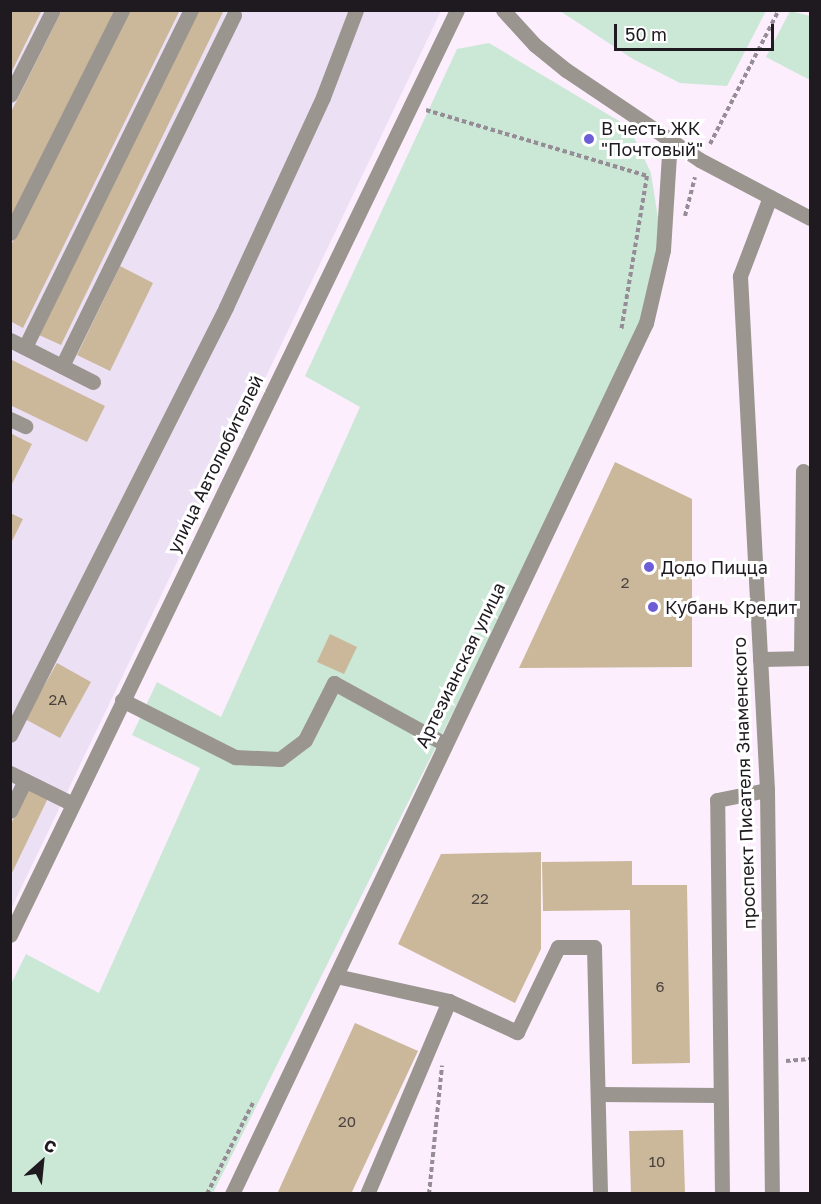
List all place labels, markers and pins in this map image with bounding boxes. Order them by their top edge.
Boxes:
place label: В честь ЖК "Почтовый" [601,118,703,160]
marker: В честь ЖК "Почтовый" [582,132,596,146]
place label: Додо Пицца [661,556,768,578]
marker: Додо Пицца [642,560,656,574]
place label: Кубань Кредит [665,596,797,618]
marker: Кубань Кредит [646,600,660,614]

